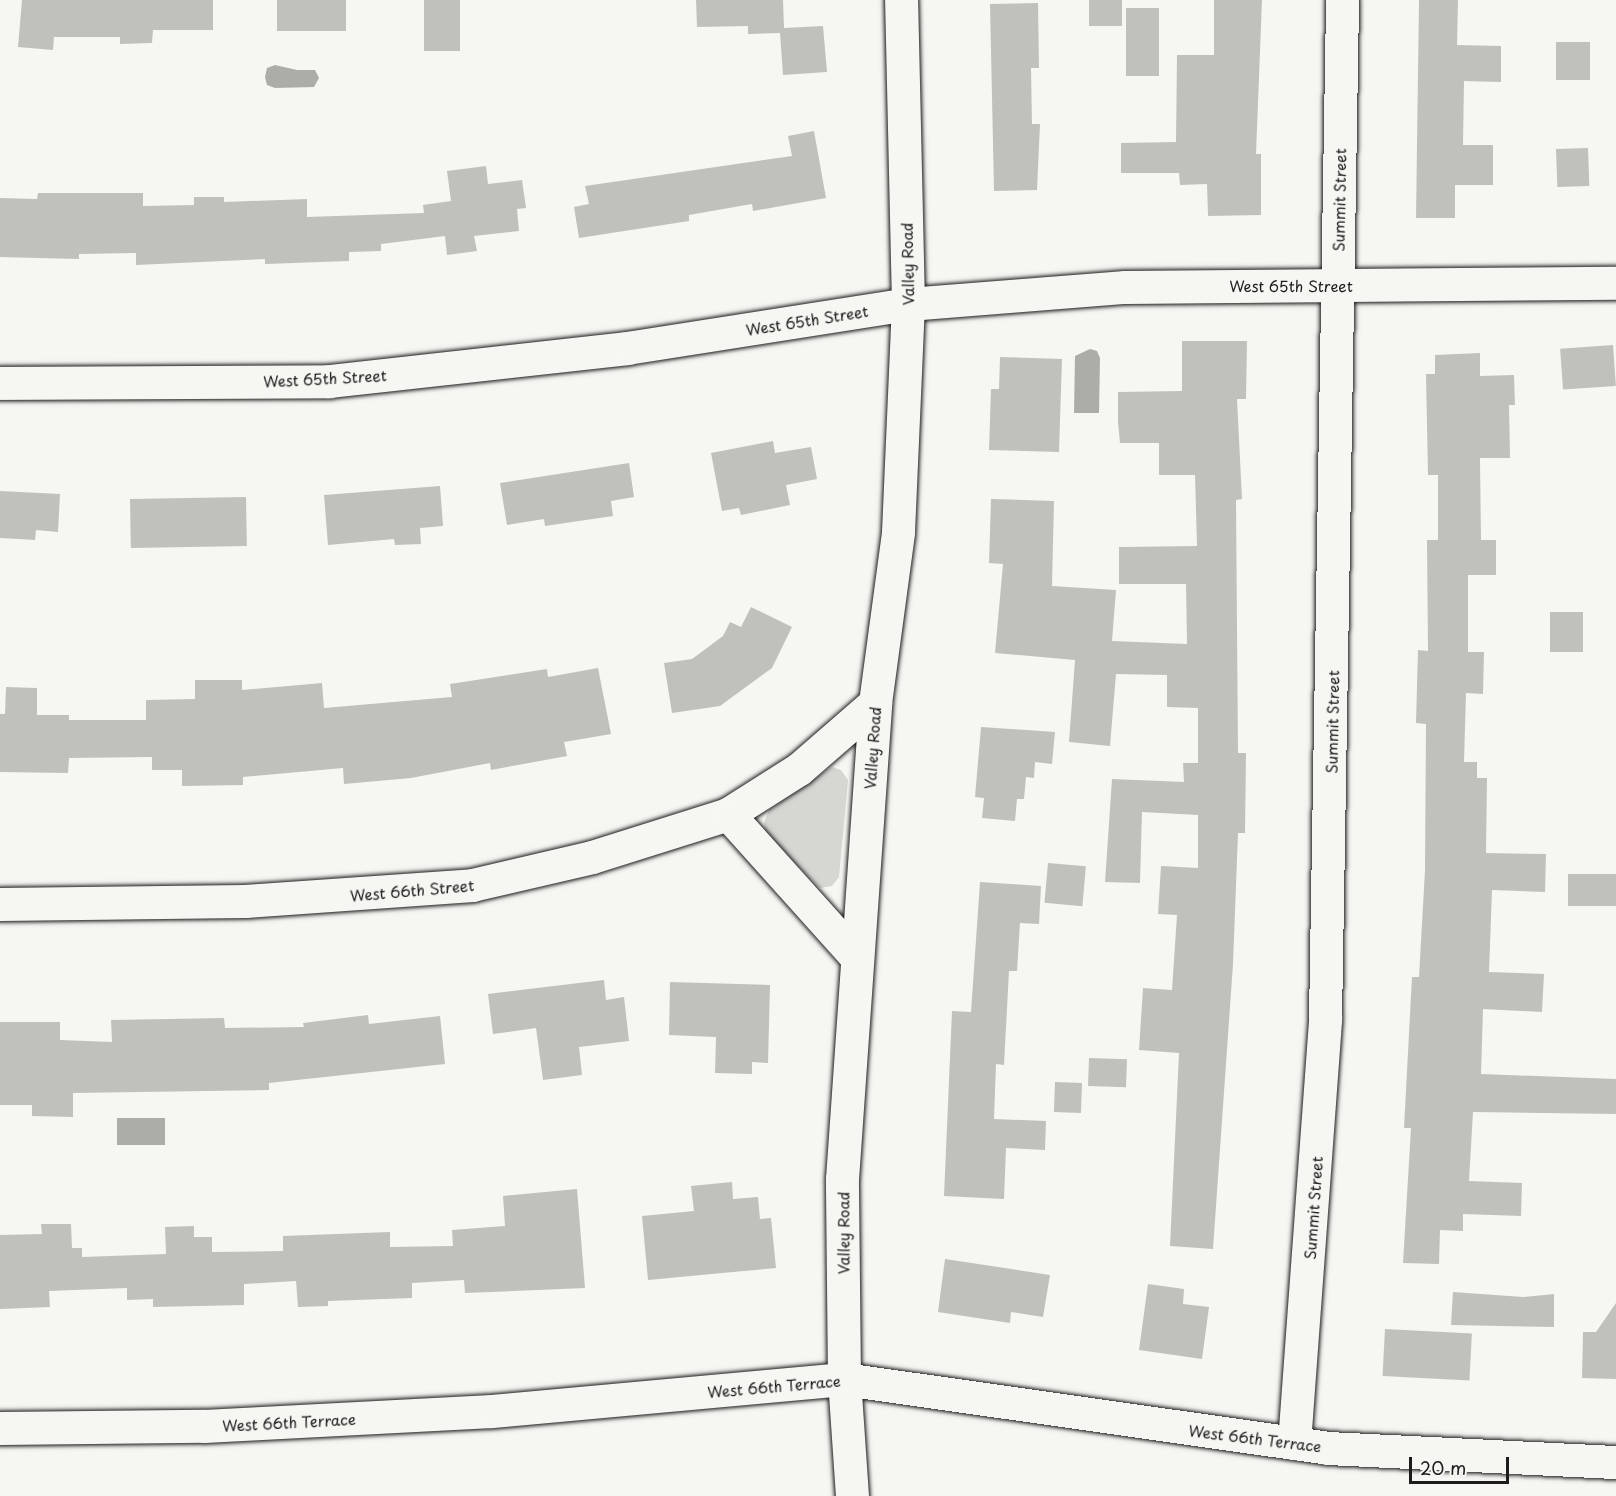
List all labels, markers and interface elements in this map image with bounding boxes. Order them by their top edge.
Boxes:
street label: Summit Street [1329,147,1349,253]
street label: Valley Road [897,222,917,306]
street label: West 65th Street [1229,277,1353,295]
street label: West 65th Street [744,301,870,339]
street label: West 65th Street [263,366,387,390]
street label: Summit Street [1322,669,1342,775]
street label: Valley Road [860,705,884,791]
street label: West 66th Street [349,876,475,904]
street label: Summit Street [1300,1155,1326,1261]
street label: Valley Road [834,1191,852,1275]
street label: West 66th Terrace [706,1371,842,1401]
street label: West 66th Terrace [221,1409,357,1435]
street label: West 66th Terrace [1187,1421,1323,1455]
scale bar [1412,1445,1512,1483]
text: 20 m [1420,1454,1466,1481]

